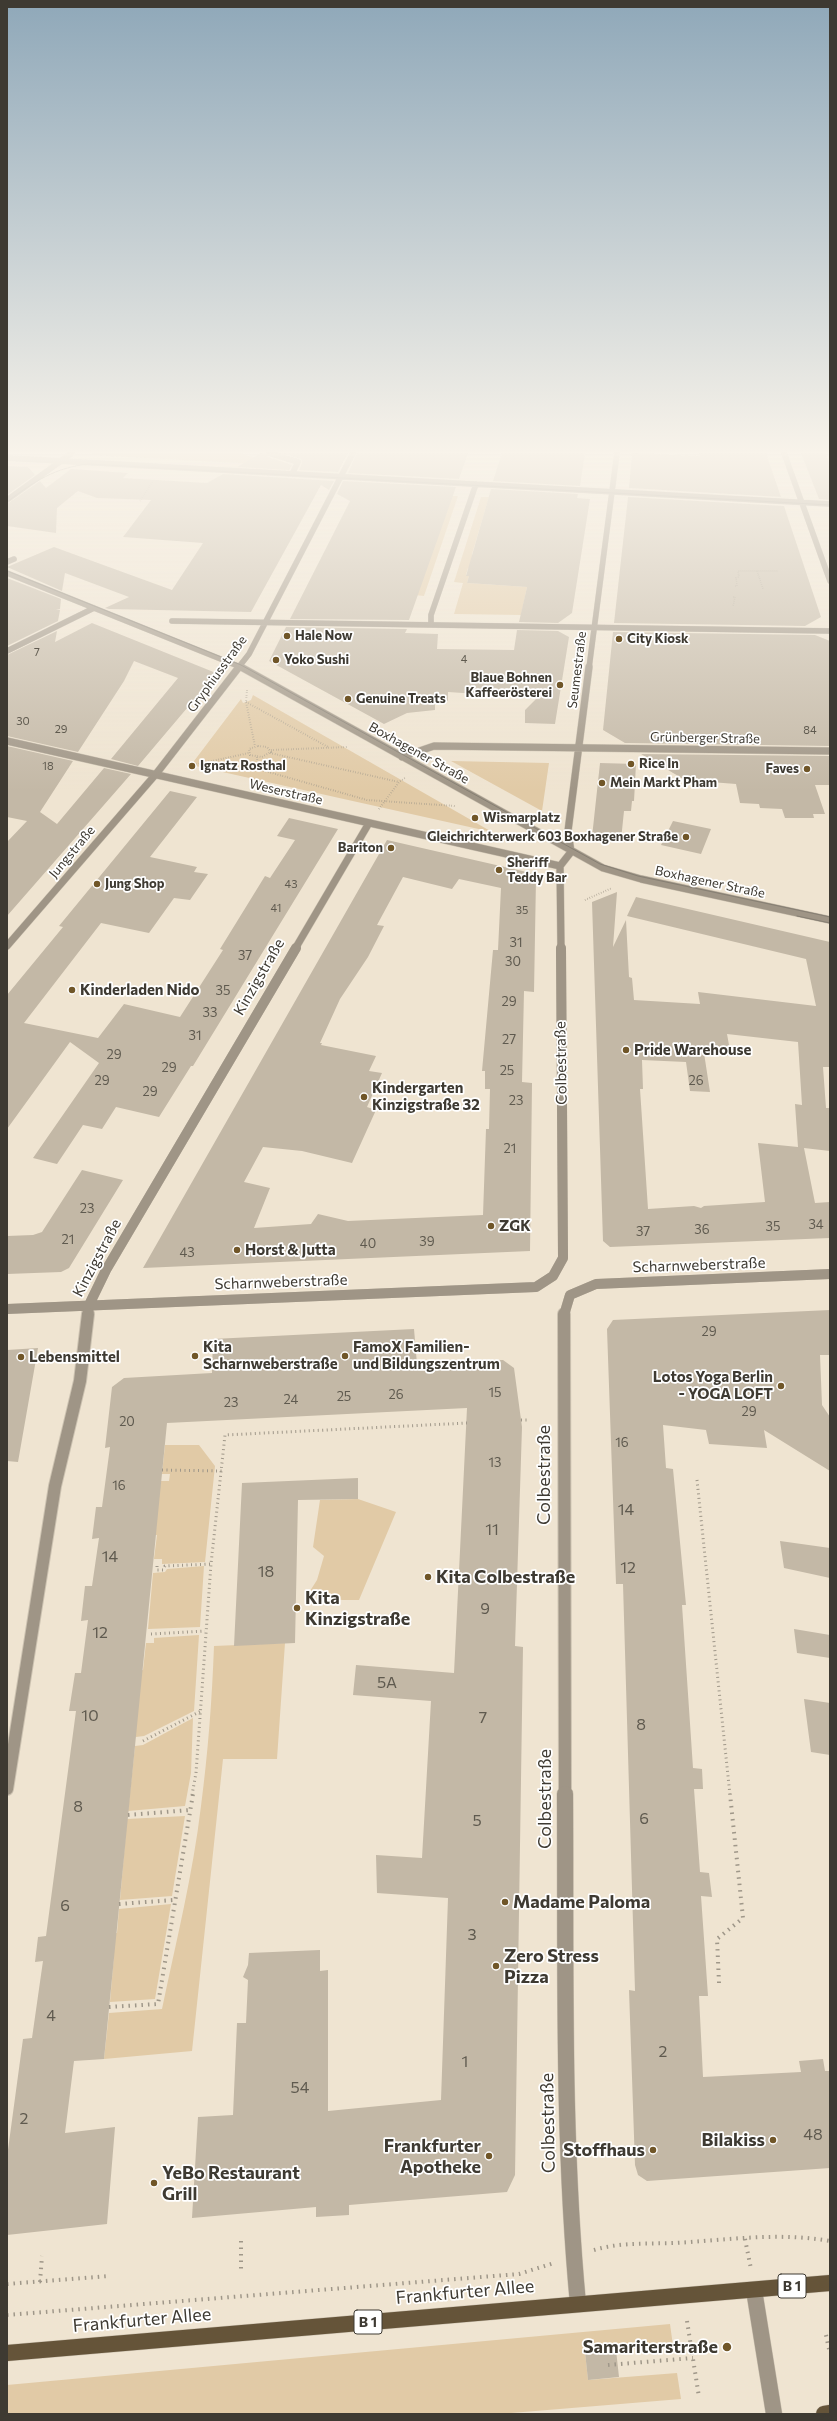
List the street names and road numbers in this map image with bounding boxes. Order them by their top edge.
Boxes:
street label: Seumestraße [565,630,589,710]
street label: Gryphiusstraße [184,633,250,715]
street label: Boxhagener Straße [366,719,472,787]
street label: Grünberger Straße [650,729,760,747]
street label: Weserstraße [248,776,324,808]
street label: Jungstraße [46,823,98,881]
street label: Boxhagener Straße [653,863,767,901]
street label: Kinzigstraße [230,935,288,1019]
street label: Colbestraße [551,1021,571,1105]
street label: Kinzigstraße [69,1216,125,1300]
street label: Scharnweberstraße [632,1254,766,1276]
street label: Scharnweberstraße [214,1271,348,1293]
street label: Colbestraße [533,1425,555,1525]
street label: Colbestraße [534,1749,556,1849]
street label: Colbestraße [536,2073,560,2173]
road number: B 1 [778,2274,806,2298]
street label: Frankfurter Allee [395,2275,535,2309]
street label: Frankfurter Allee [72,2303,212,2337]
road number: B 1 [354,2310,382,2334]

